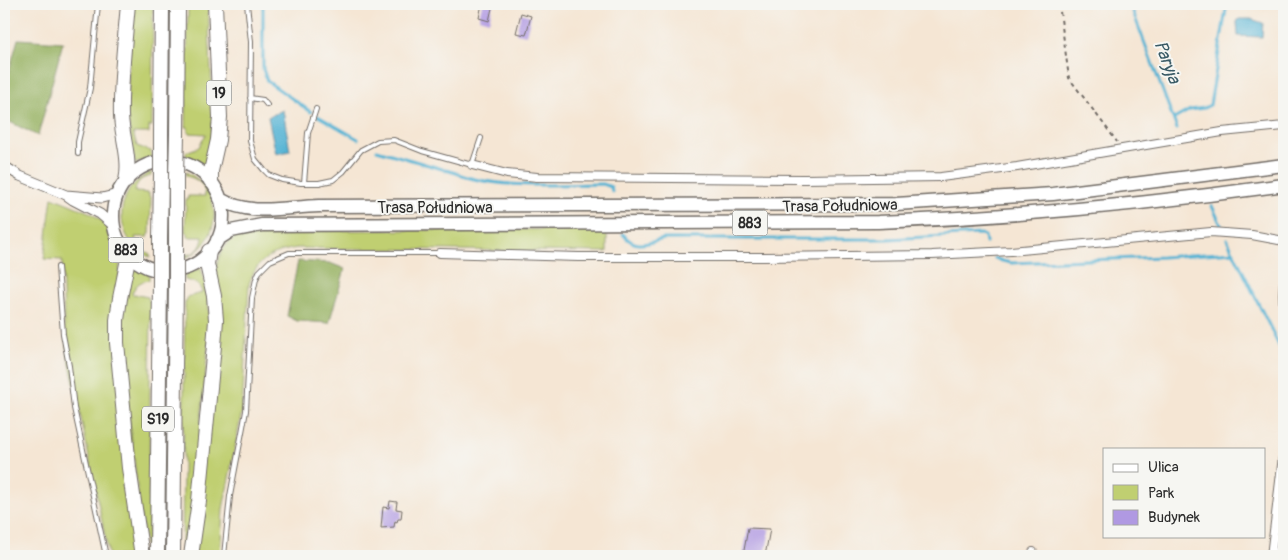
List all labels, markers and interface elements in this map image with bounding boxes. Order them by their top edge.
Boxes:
water label: Paryja [1148,37,1186,88]
road number: 19 [206,80,232,106]
street label: Trasa Południowa [782,195,898,217]
street label: Trasa Południowa [377,198,493,218]
road number: 883 [732,210,768,236]
road number: 883 [108,238,144,262]
road number: S19 [142,406,174,432]
legend [1103,448,1266,538]
text: Ulica [1148,458,1179,477]
text: Park [1148,484,1175,503]
text: Budynek [1148,508,1201,527]

